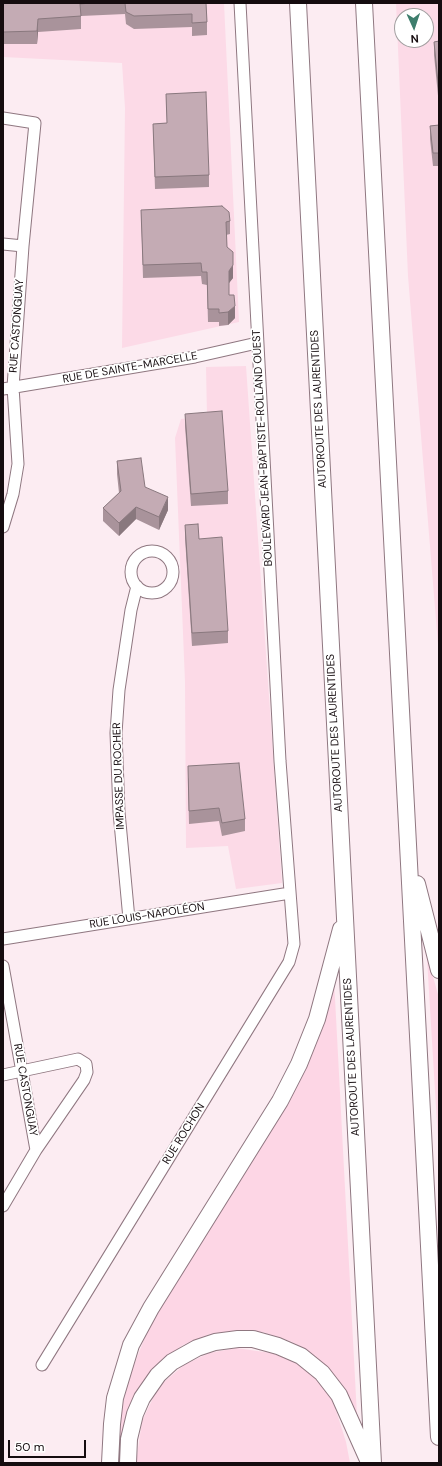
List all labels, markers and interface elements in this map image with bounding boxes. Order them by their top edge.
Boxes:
north arrow [394,8,434,48]
text: N [410,32,419,46]
street label: RUE CASTONGUAY [7,279,27,373]
street label: BOULEVARD JEAN-BAPTISTE-ROLLAND OUEST [250,329,276,567]
street label: AUTOROUTE DES LAURENTIDES [308,330,330,488]
street label: RUE DE SAINTE-MARCELLE [62,350,198,386]
street label: AUTOROUTE DES LAURENTIDES [324,654,346,812]
street label: IMPASSE DU ROCHER [111,722,127,830]
street label: RUE LOUIS-NAPOLÉON [88,900,206,932]
street label: AUTOROUTE DES LAURENTIDES [341,978,363,1136]
street label: RUE CASTONGUAY [10,1043,40,1137]
street label: RUE ROCHON [160,1101,208,1167]
scale bar [10,1432,88,1458]
text: 50 m [15,1439,44,1455]

